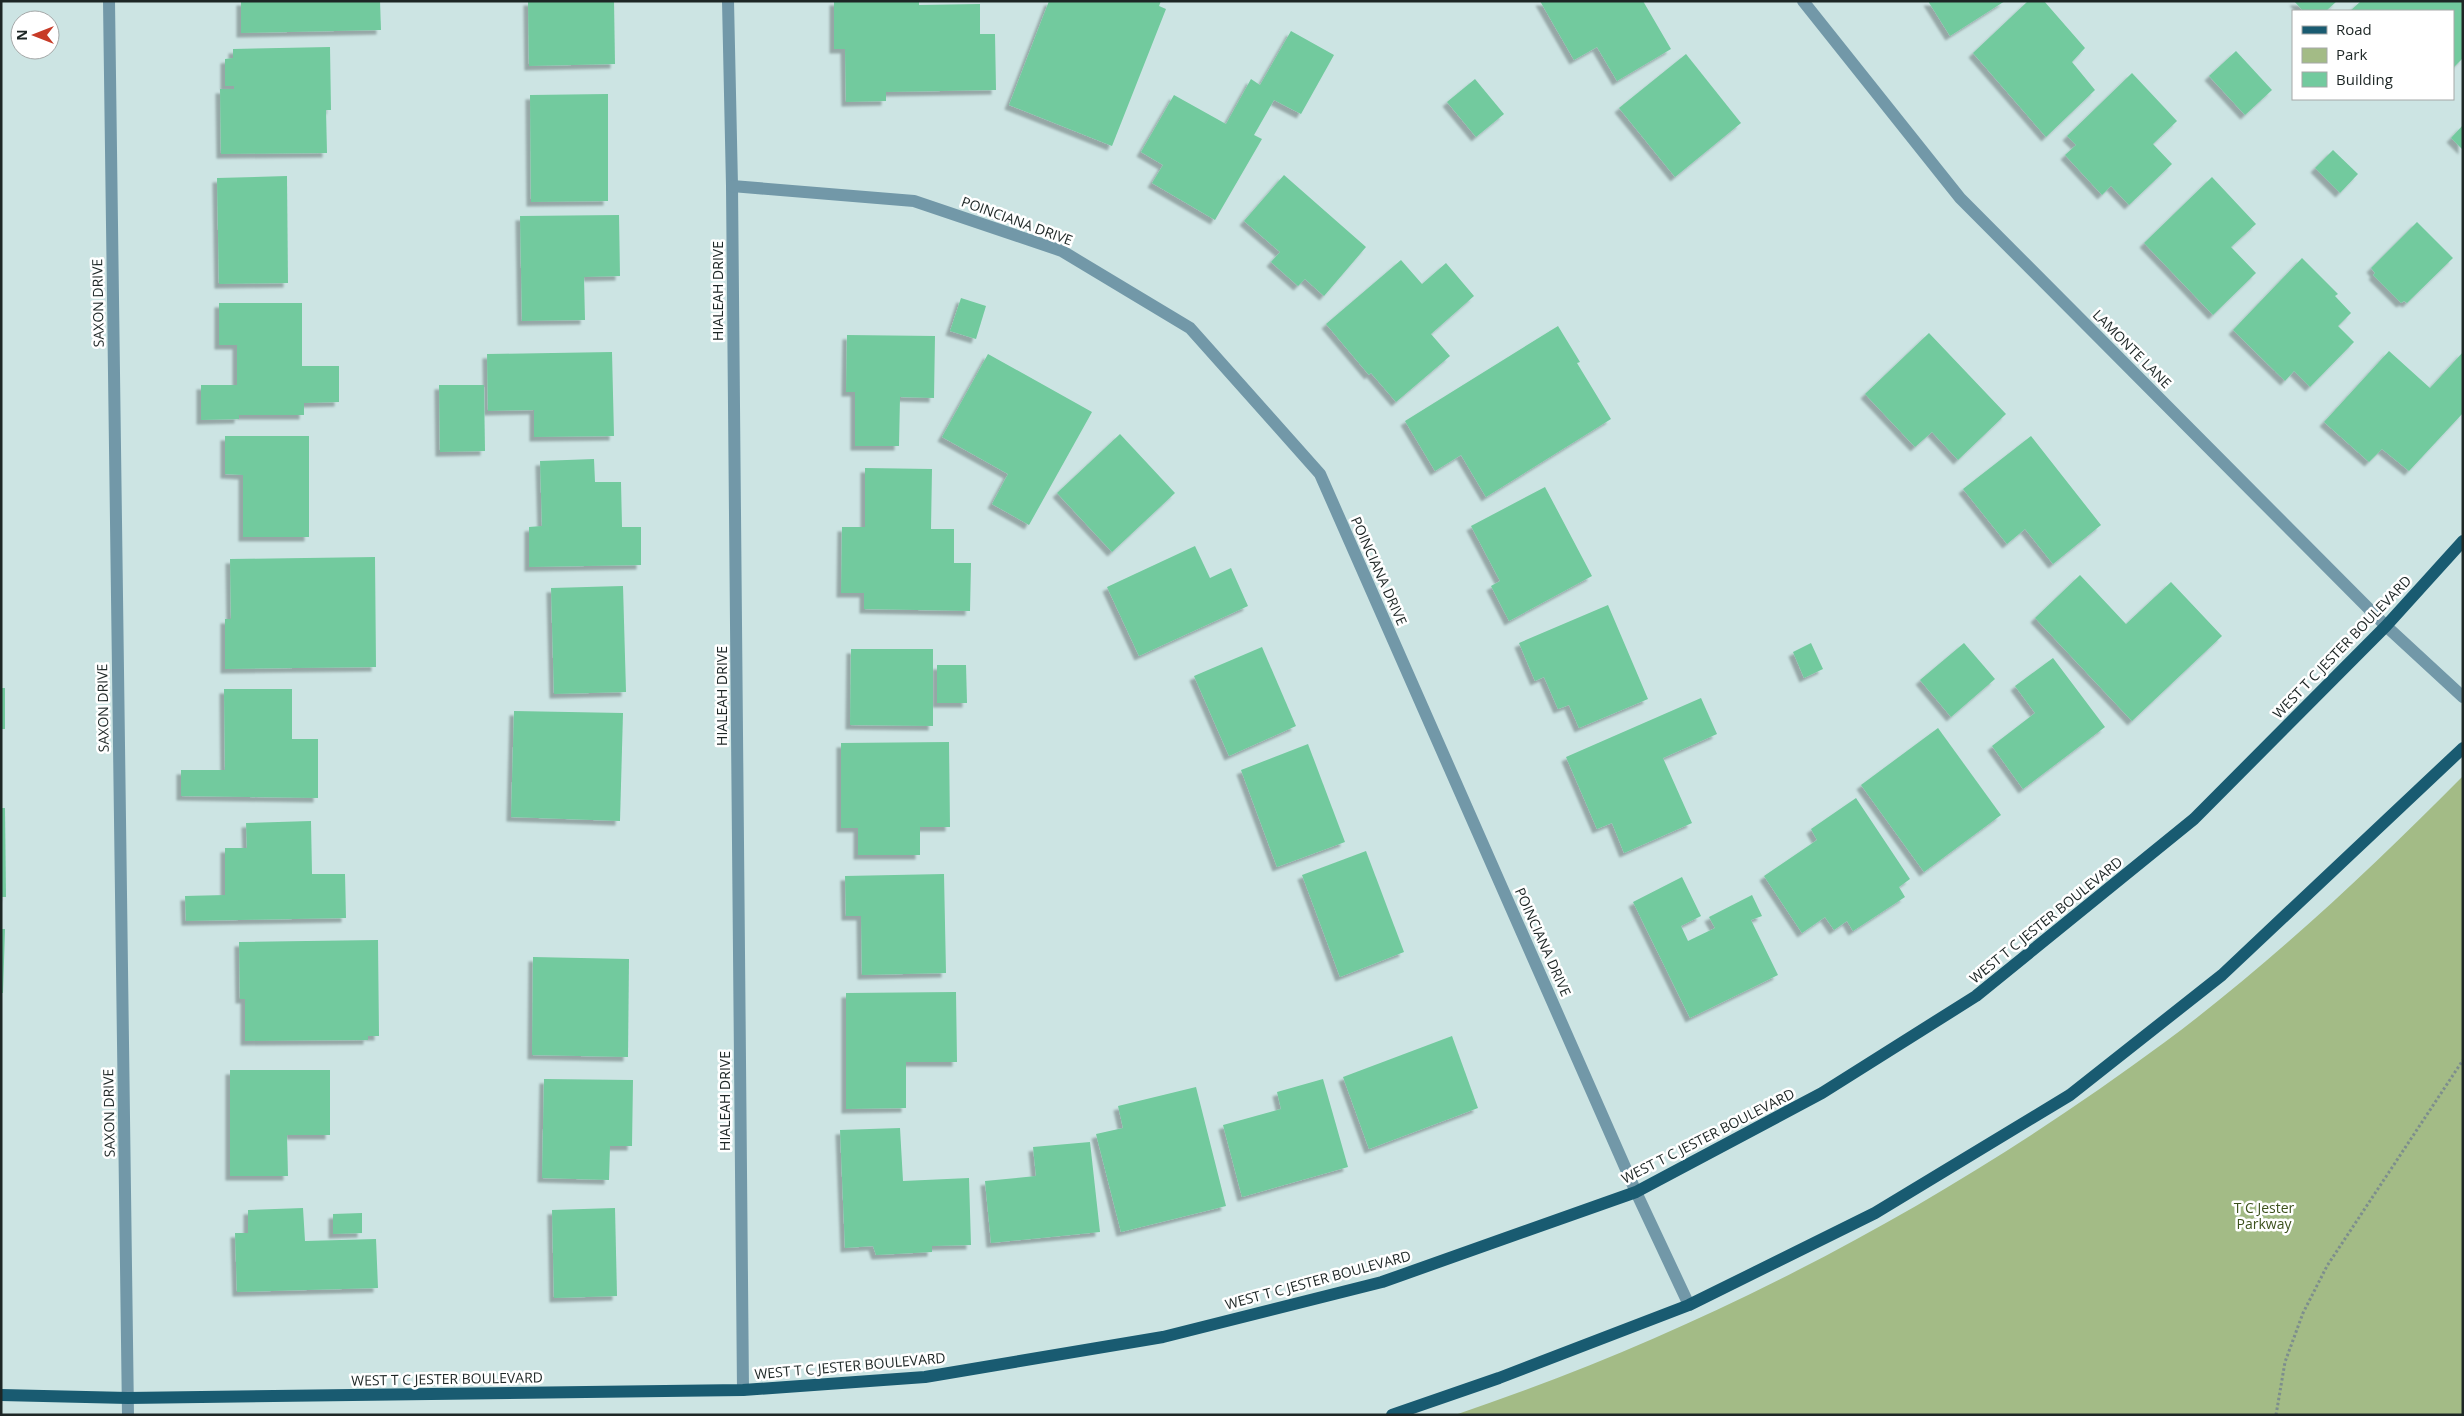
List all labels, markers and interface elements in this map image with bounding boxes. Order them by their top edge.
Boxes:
north arrow [10,10,60,60]
legend [2292,10,2454,100]
text: Road [2336,19,2372,39]
text: N [12,29,31,41]
text: Park [2336,44,2367,64]
text: Building [2336,69,2393,89]
street label: POINCIANA DRIVE [959,192,1075,250]
street label: HIALEAH DRIVE [708,241,727,341]
street label: SAXON DRIVE [87,259,108,347]
street label: LAMONTE LANE [2089,305,2176,392]
street label: POINCIANA DRIVE [1347,513,1412,628]
street label: WEST T C JESTER BOULEVARD [2268,571,2415,722]
street label: HIALEAH DRIVE [712,646,731,746]
street label: SAXON DRIVE [92,664,113,752]
street label: WEST T C JESTER BOULEVARD [1965,852,2126,987]
street label: POINCIANA DRIVE [1511,884,1576,999]
street label: HIALEAH DRIVE [715,1051,734,1151]
street label: SAXON DRIVE [98,1069,119,1157]
street label: WEST T C JESTER BOULEVARD [1618,1084,1798,1188]
park label: T C Jester Parkway [2234,1198,2295,1233]
street label: WEST T C JESTER BOULEVARD [1223,1246,1413,1314]
street label: WEST T C JESTER BOULEVARD [754,1348,946,1383]
street label: WEST T C JESTER BOULEVARD [351,1367,543,1390]

